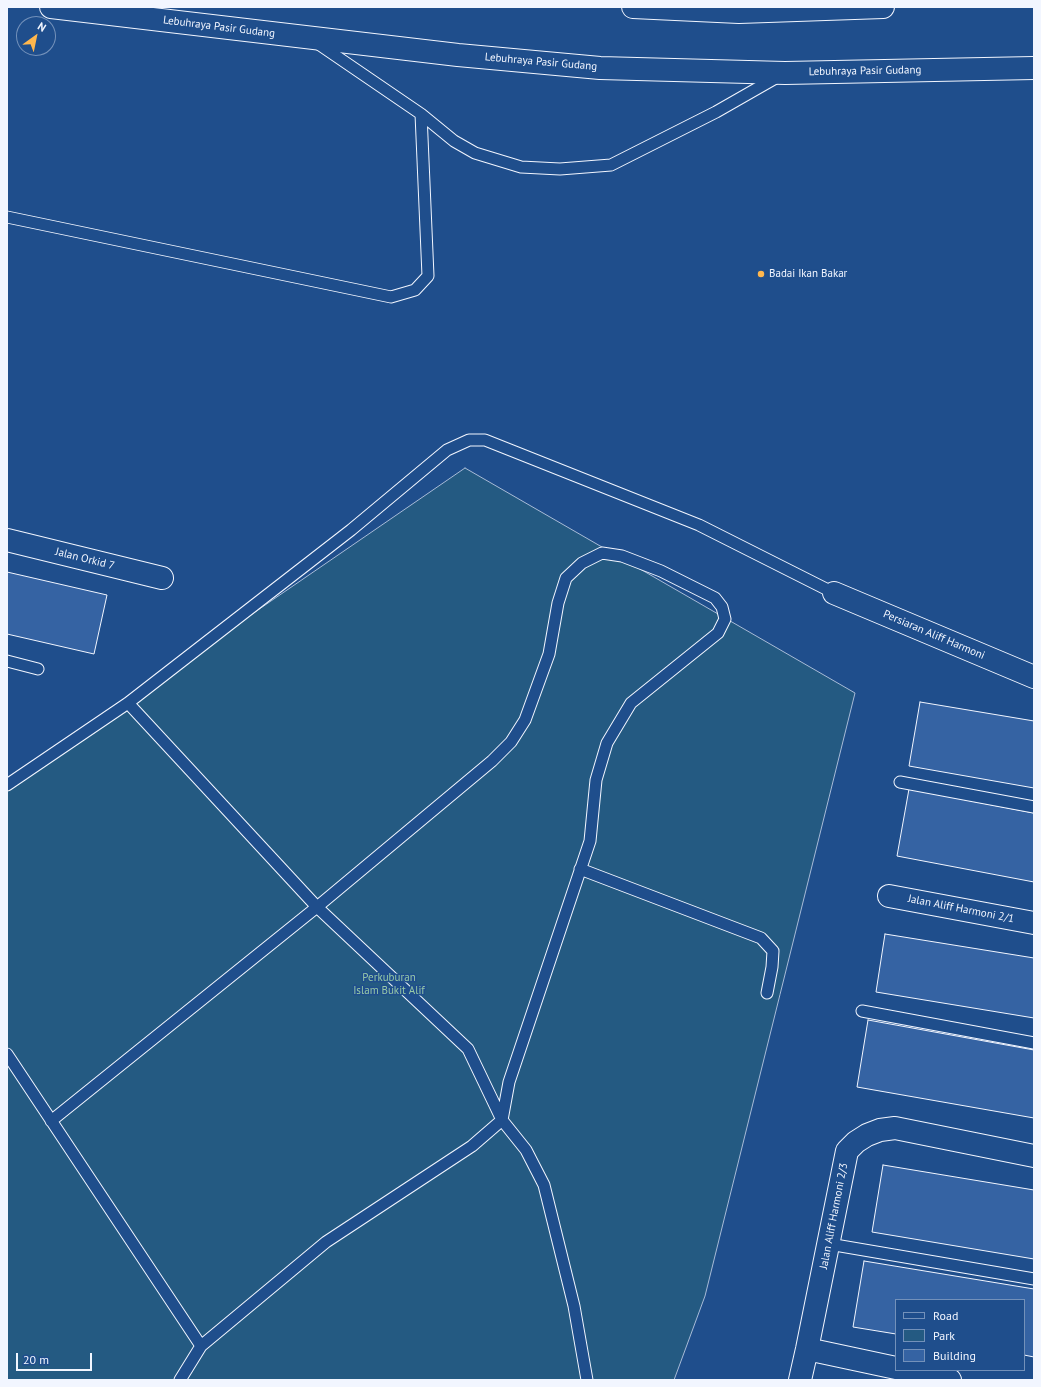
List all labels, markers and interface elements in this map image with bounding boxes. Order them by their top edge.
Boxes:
street label: Lebuhraya Pasir Gudang [162,14,276,40]
north arrow [16,16,56,56]
text: N [35,19,49,35]
street label: Lebuhraya Pasir Gudang [484,51,598,73]
street label: Lebuhraya Pasir Gudang [809,63,921,79]
place label: Badai Ikan Bakar [769,267,847,281]
marker: Badai Ikan Bakar [756,269,766,279]
street label: Jalan Orkid 7 [54,545,116,573]
street label: Persiaran Aliff Harmoni [881,608,987,662]
street label: Jalan Aliff Harmoni 2/1 [907,892,1015,926]
park label: Perkuburan Islam Bukit Alif [353,971,425,997]
street label: Jalan Aliff Harmoni 2/3 [817,1162,851,1270]
legend [895,1299,1025,1371]
text: Road [933,1308,958,1323]
text: Park [933,1328,955,1343]
scale bar [18,1345,94,1371]
text: Building [933,1348,976,1363]
text: 20 m [23,1352,49,1367]

